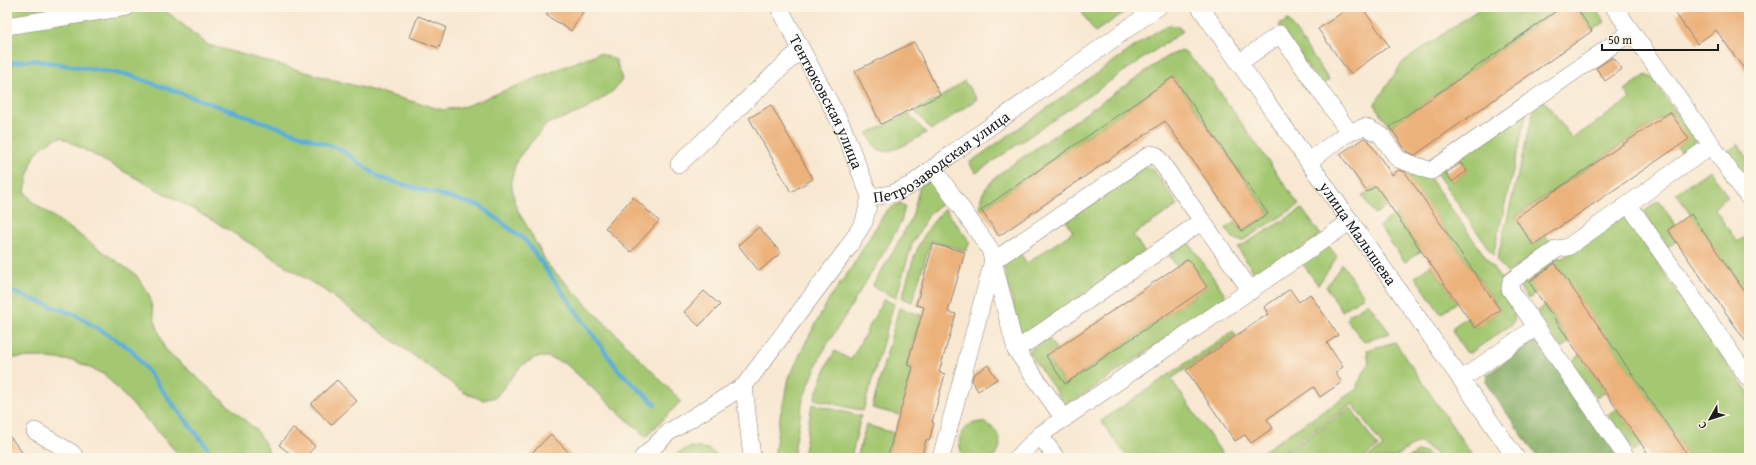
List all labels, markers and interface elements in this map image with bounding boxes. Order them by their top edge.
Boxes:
scale bar [1602,26,1718,52]
street label: Тентюковская улица [784,30,870,173]
text: 50 m [1608,31,1632,48]
street label: Петрозаводская улица [872,104,1015,208]
street label: улица Малышева [1313,175,1403,290]
north arrow [1690,399,1730,439]
text: С [1694,418,1710,433]

